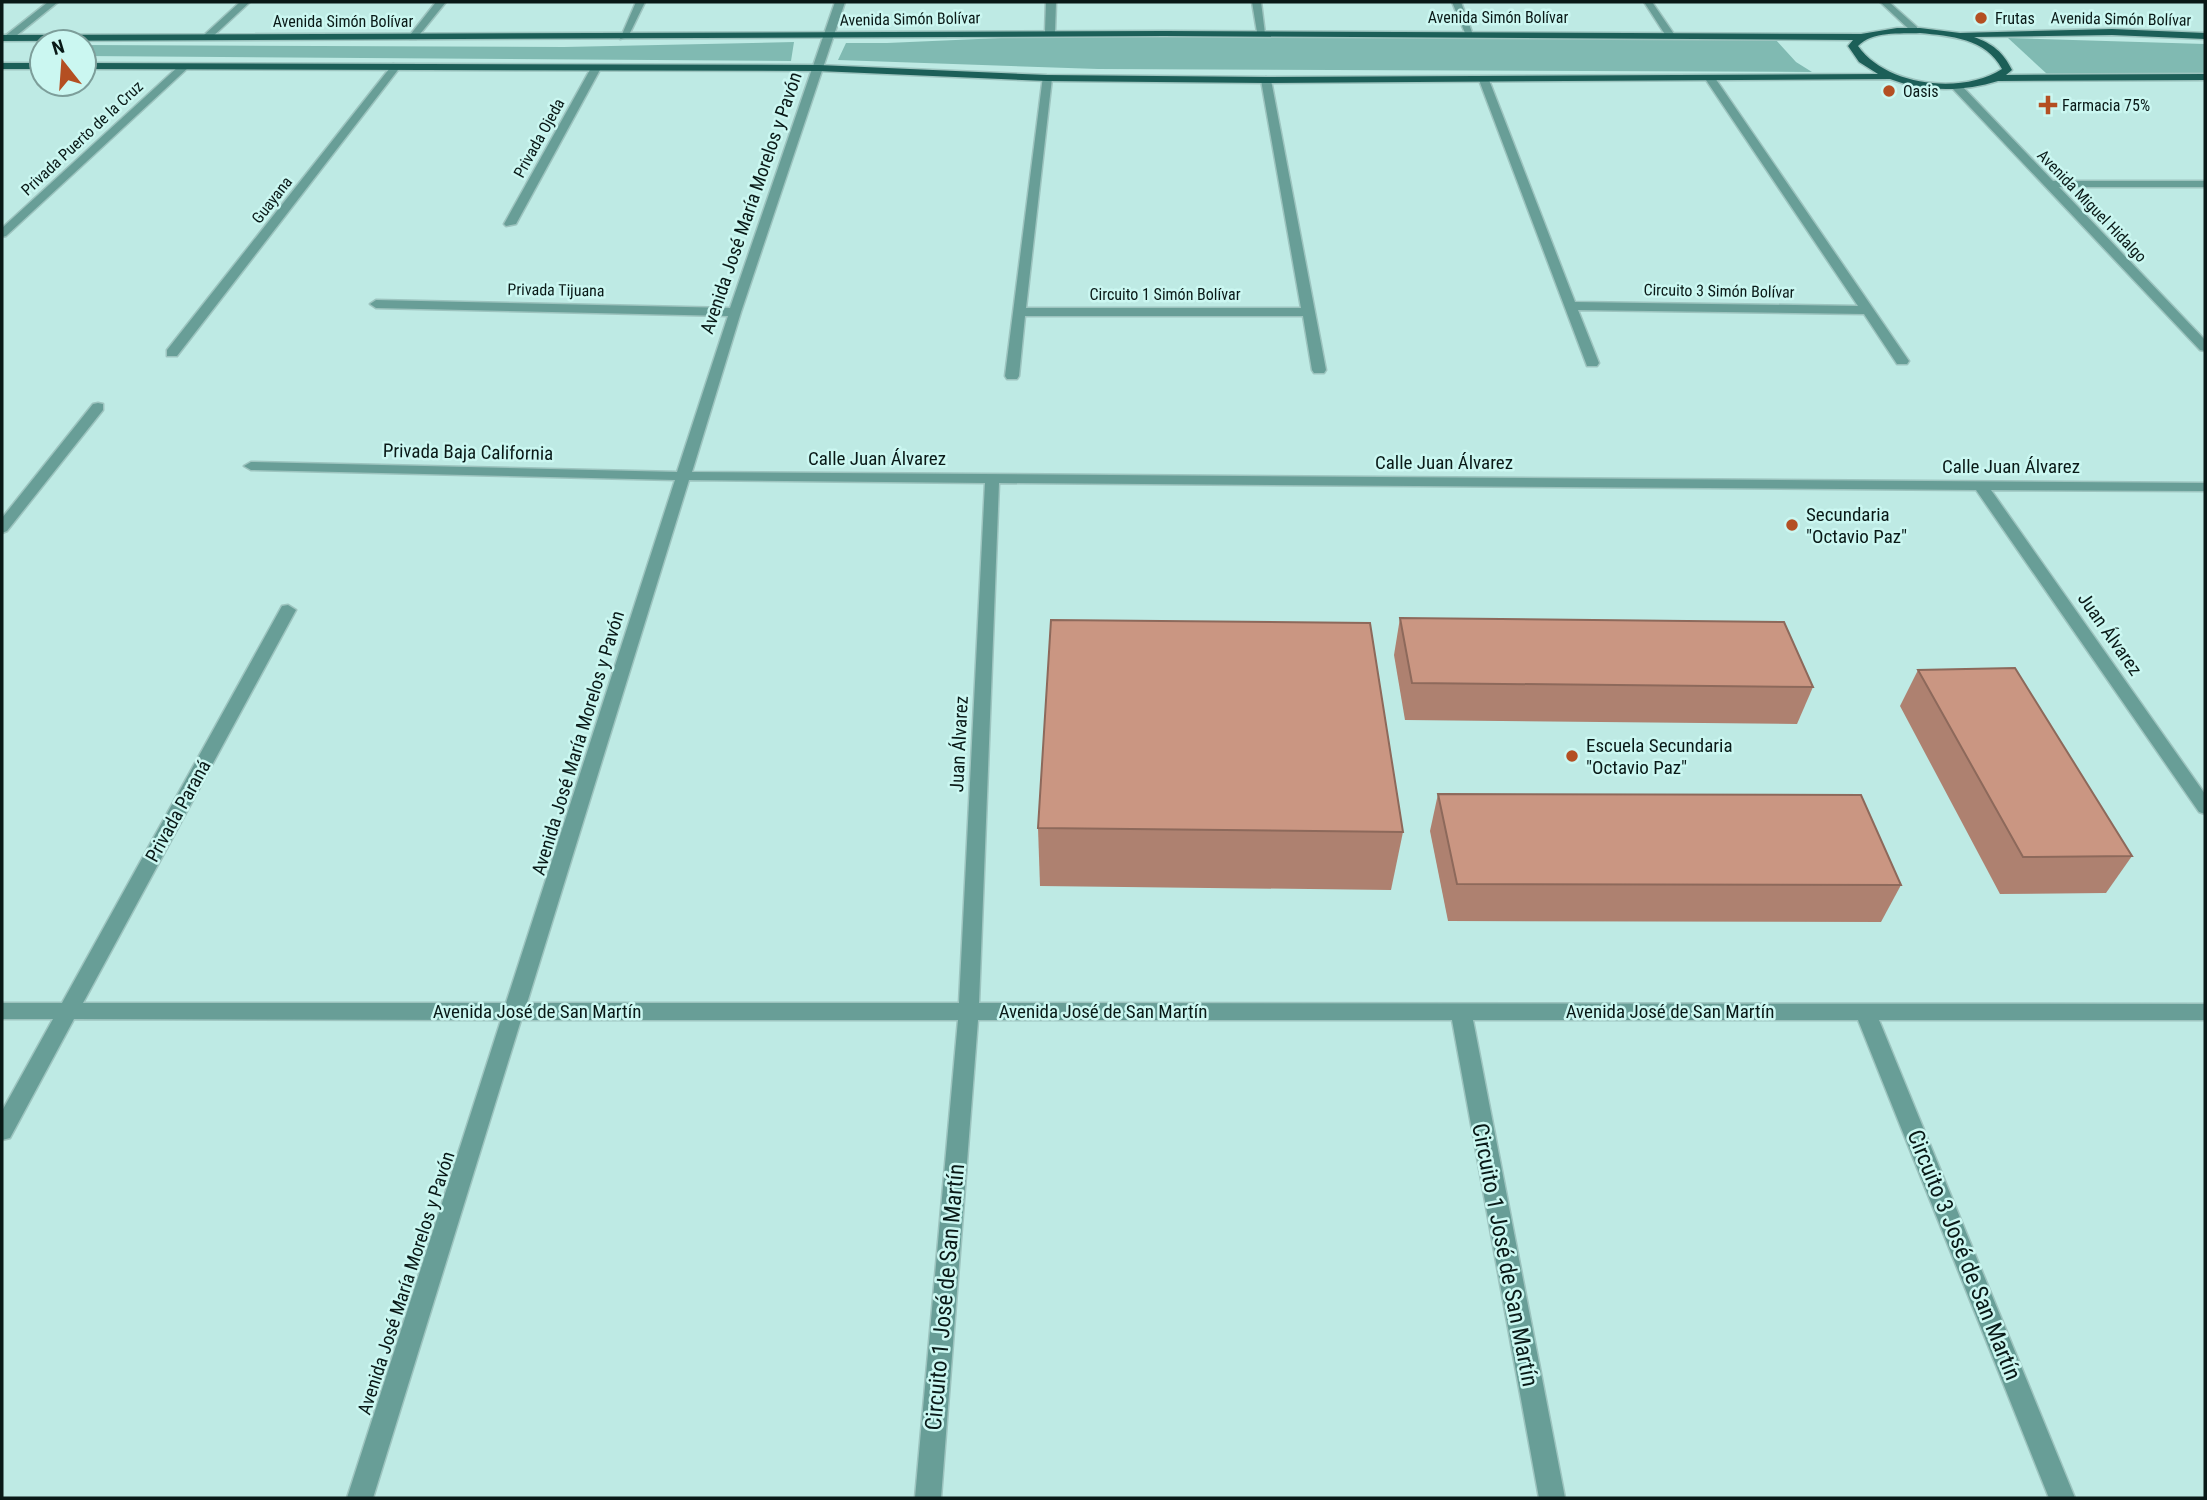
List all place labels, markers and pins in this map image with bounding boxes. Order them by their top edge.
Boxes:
place label: Frutas [1995,9,2035,28]
marker: Frutas [1973,10,1989,26]
place label: Oasis [1903,82,1939,101]
marker: Oasis [1881,83,1897,99]
place label: Farmacia 75% [2062,96,2150,115]
marker: Farmacia 75% [2040,97,2056,113]
place label: Secundaria "Octavio Paz" [1806,503,1907,548]
marker: Secundaria "Octavio Paz" [1784,517,1800,533]
place label: Escuela Secundaria "Octavio Paz" [1586,734,1733,779]
marker: Escuela Secundaria "Octavio Paz" [1564,748,1580,764]

